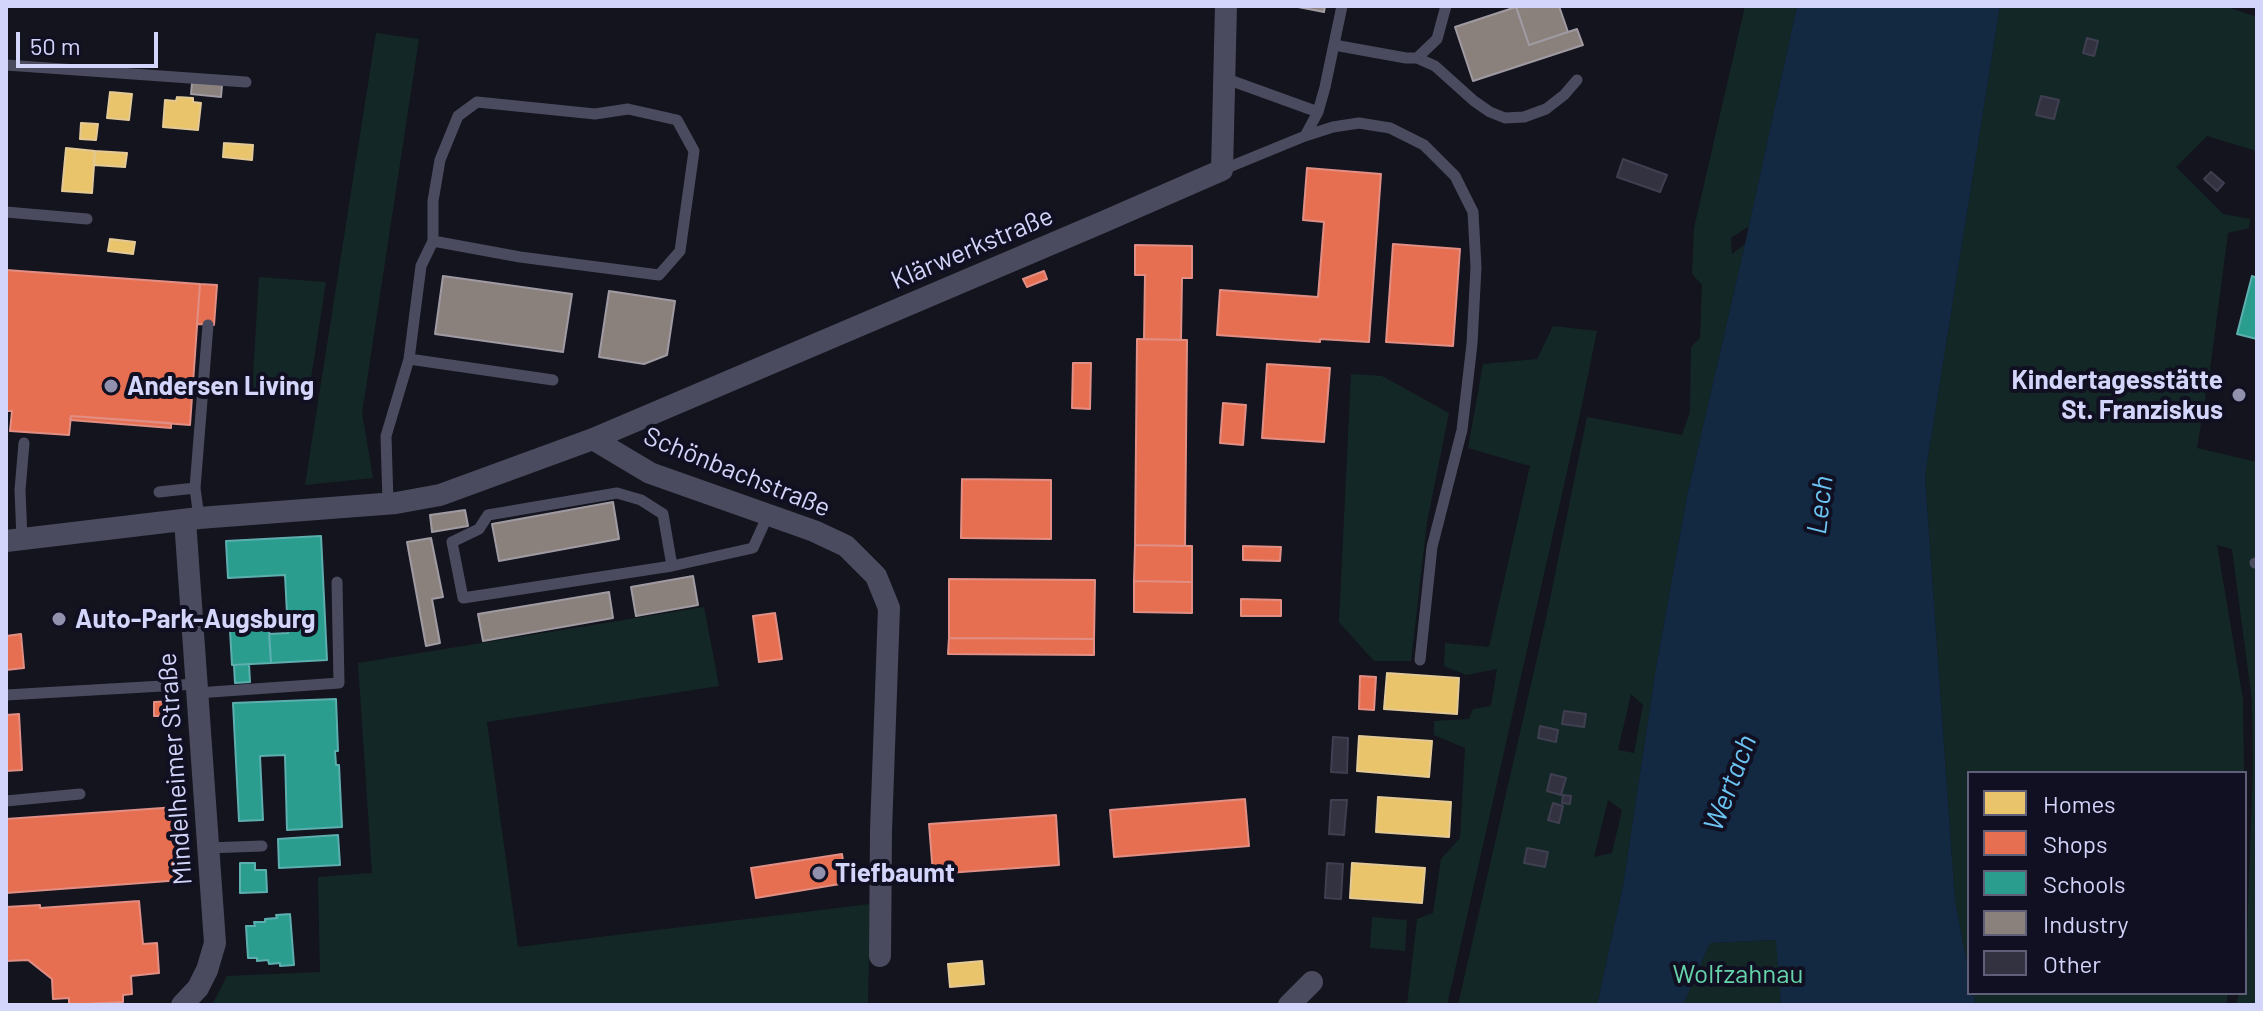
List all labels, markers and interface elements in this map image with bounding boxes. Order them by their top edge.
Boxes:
scale bar [20,16,162,66]
text: 50 m [30,31,81,60]
street label: Klärwerkstraße [886,200,1058,296]
place label: Kindertagesstätte St. Franziskus [2012,364,2223,426]
place label: Andersen Living [127,370,314,402]
marker: Andersen Living [102,377,120,395]
marker: Kindertagesstätte St. Franziskus [2230,386,2248,404]
street label: Schönbachstraße [639,420,835,524]
water label: Lech [1800,474,1840,536]
place label: Auto-Park-Augsburg [75,603,315,635]
marker: Auto-Park-Augsburg [50,610,68,628]
street label: Mindelheimer Straße [151,652,199,886]
water label: Wertach [1696,730,1764,836]
legend [1967,771,2247,995]
text: Homes [2043,789,2116,818]
text: Shops [2043,829,2108,858]
place label: Tiefbaumt [835,857,955,889]
marker: Tiefbaumt [810,864,828,882]
text: Schools [2043,869,2126,898]
text: Industry [2043,909,2129,938]
text: Other [2043,949,2101,978]
park label: Wolfzahnau [1672,958,1804,990]

